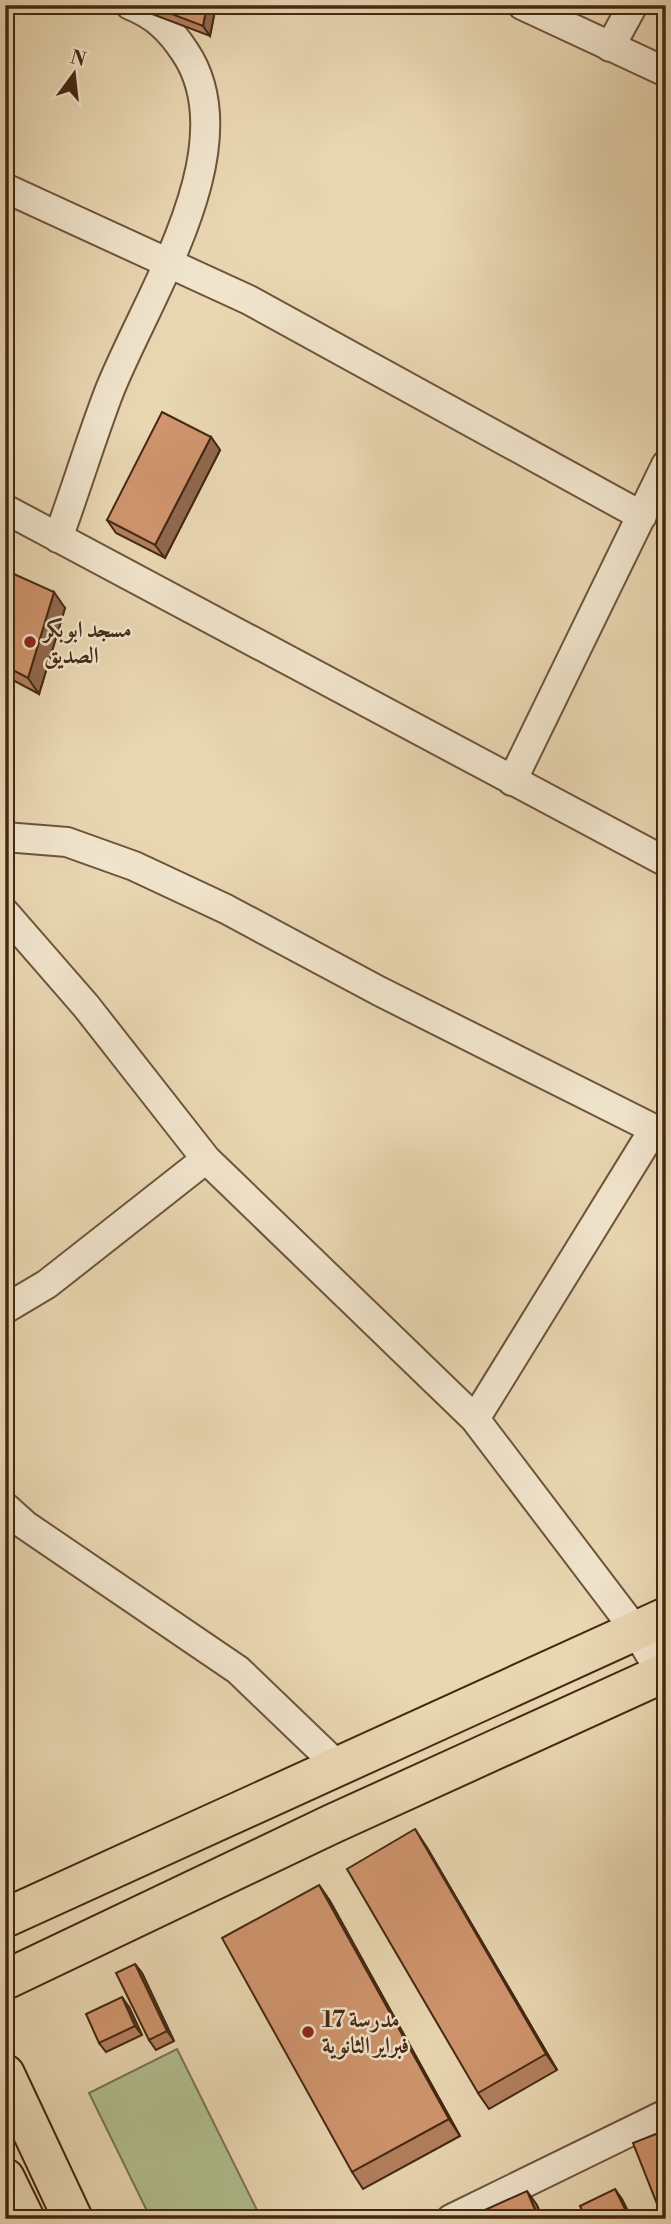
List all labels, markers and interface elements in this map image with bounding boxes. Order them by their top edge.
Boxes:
north arrow [38,38,108,108]
text: N [68,45,89,72]
place label: مسجد ابوبكر الصديق [41,616,132,670]
marker: مسجد ابوبكر الصديق [22,634,38,650]
place label: مدرسة 17 فبراير الثانوية [322,2006,409,2060]
marker: مدرسة 17 فبراير الثانوية [300,2024,316,2040]

